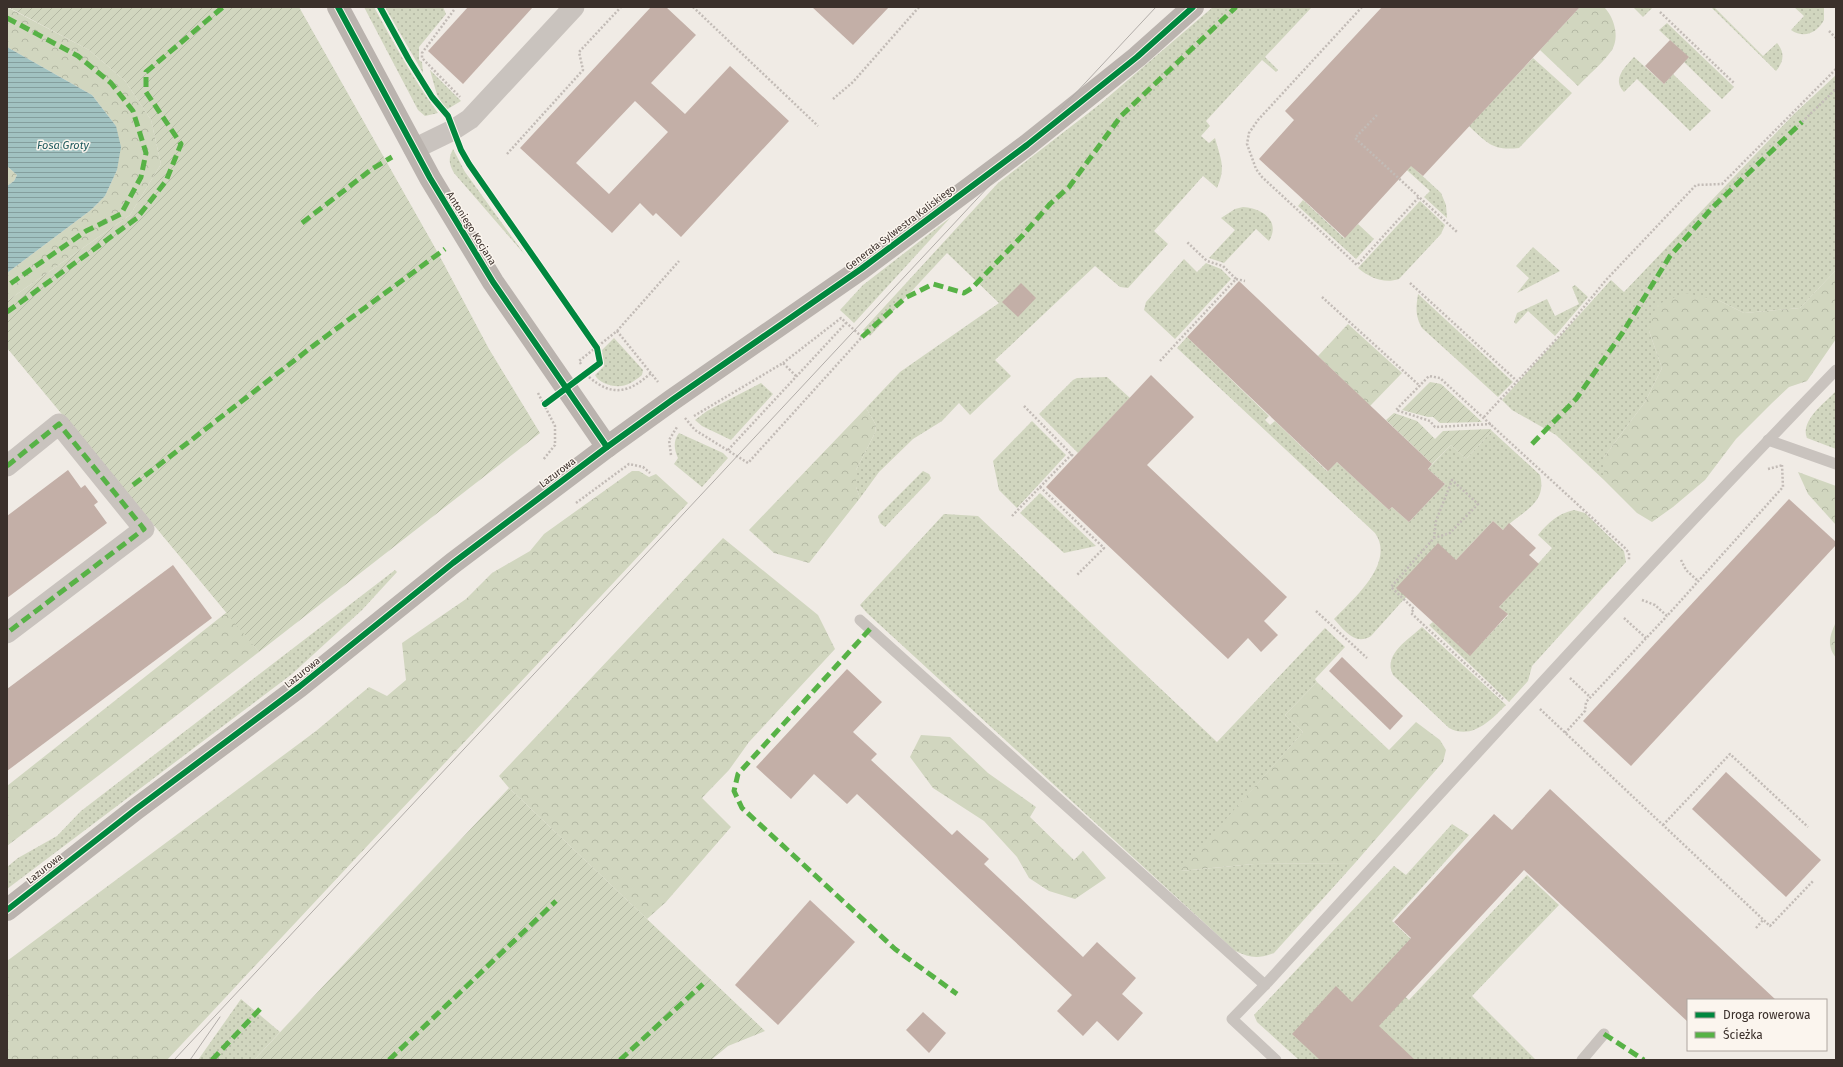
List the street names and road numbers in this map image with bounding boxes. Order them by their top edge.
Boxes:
street label: Generała Sylwestra Kaliskiego [843,182,958,273]
street label: Antoniego Kocjana [444,190,499,268]
street label: Lazurowa [537,455,578,490]
street label: Lazurowa [282,655,323,691]
street label: Lazurowa [24,851,65,887]

